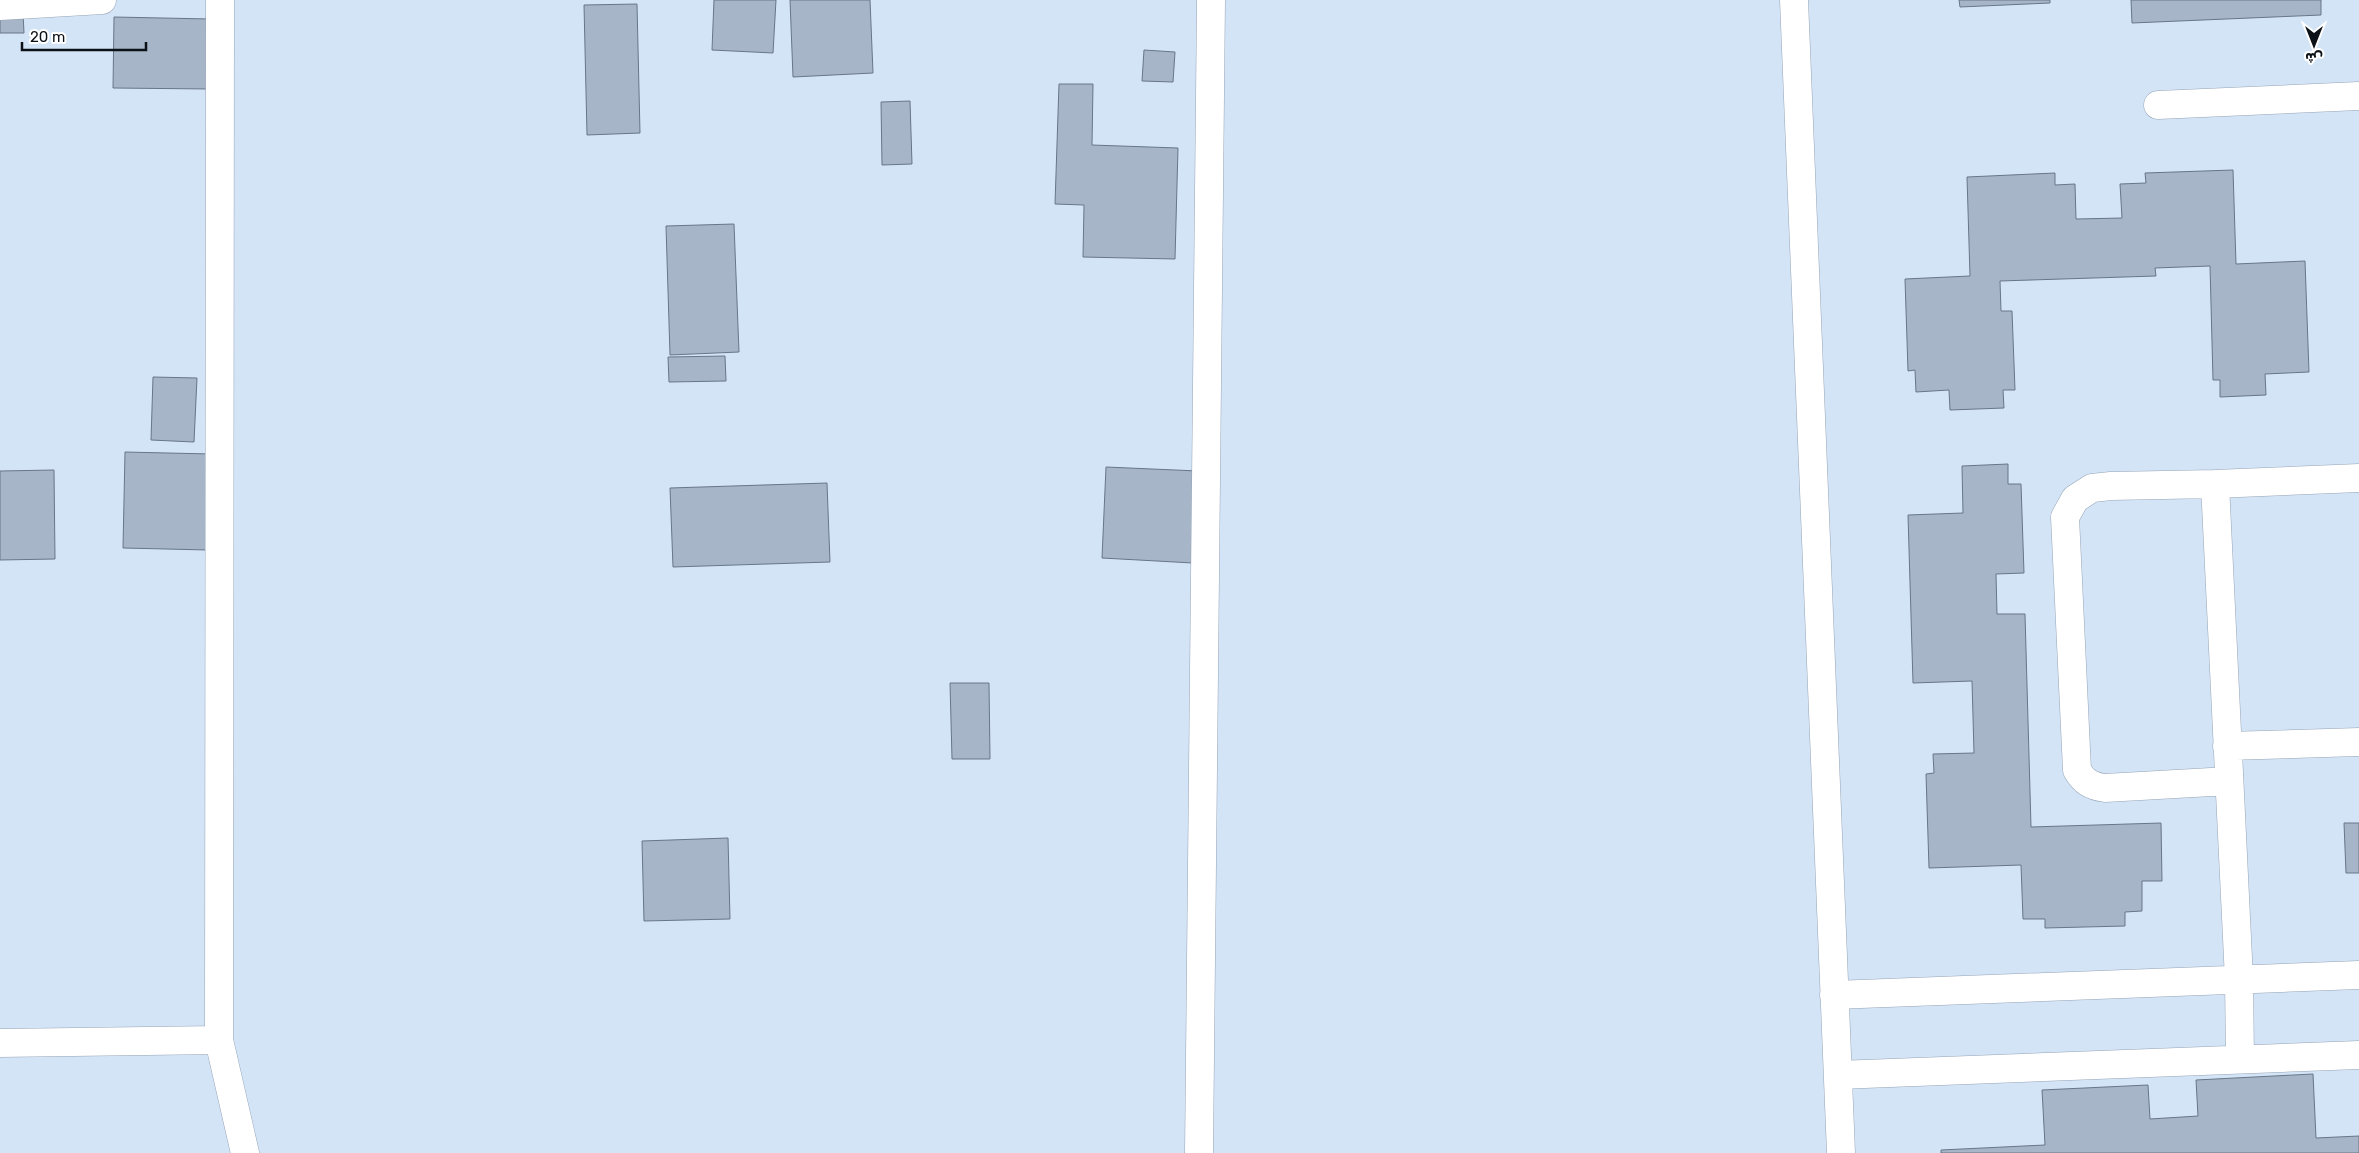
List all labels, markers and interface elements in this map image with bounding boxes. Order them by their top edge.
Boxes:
scale bar [22,20,146,52]
north arrow [2289,20,2339,70]
text: 20 m [30,28,65,46]
text: ش [2305,49,2323,66]

